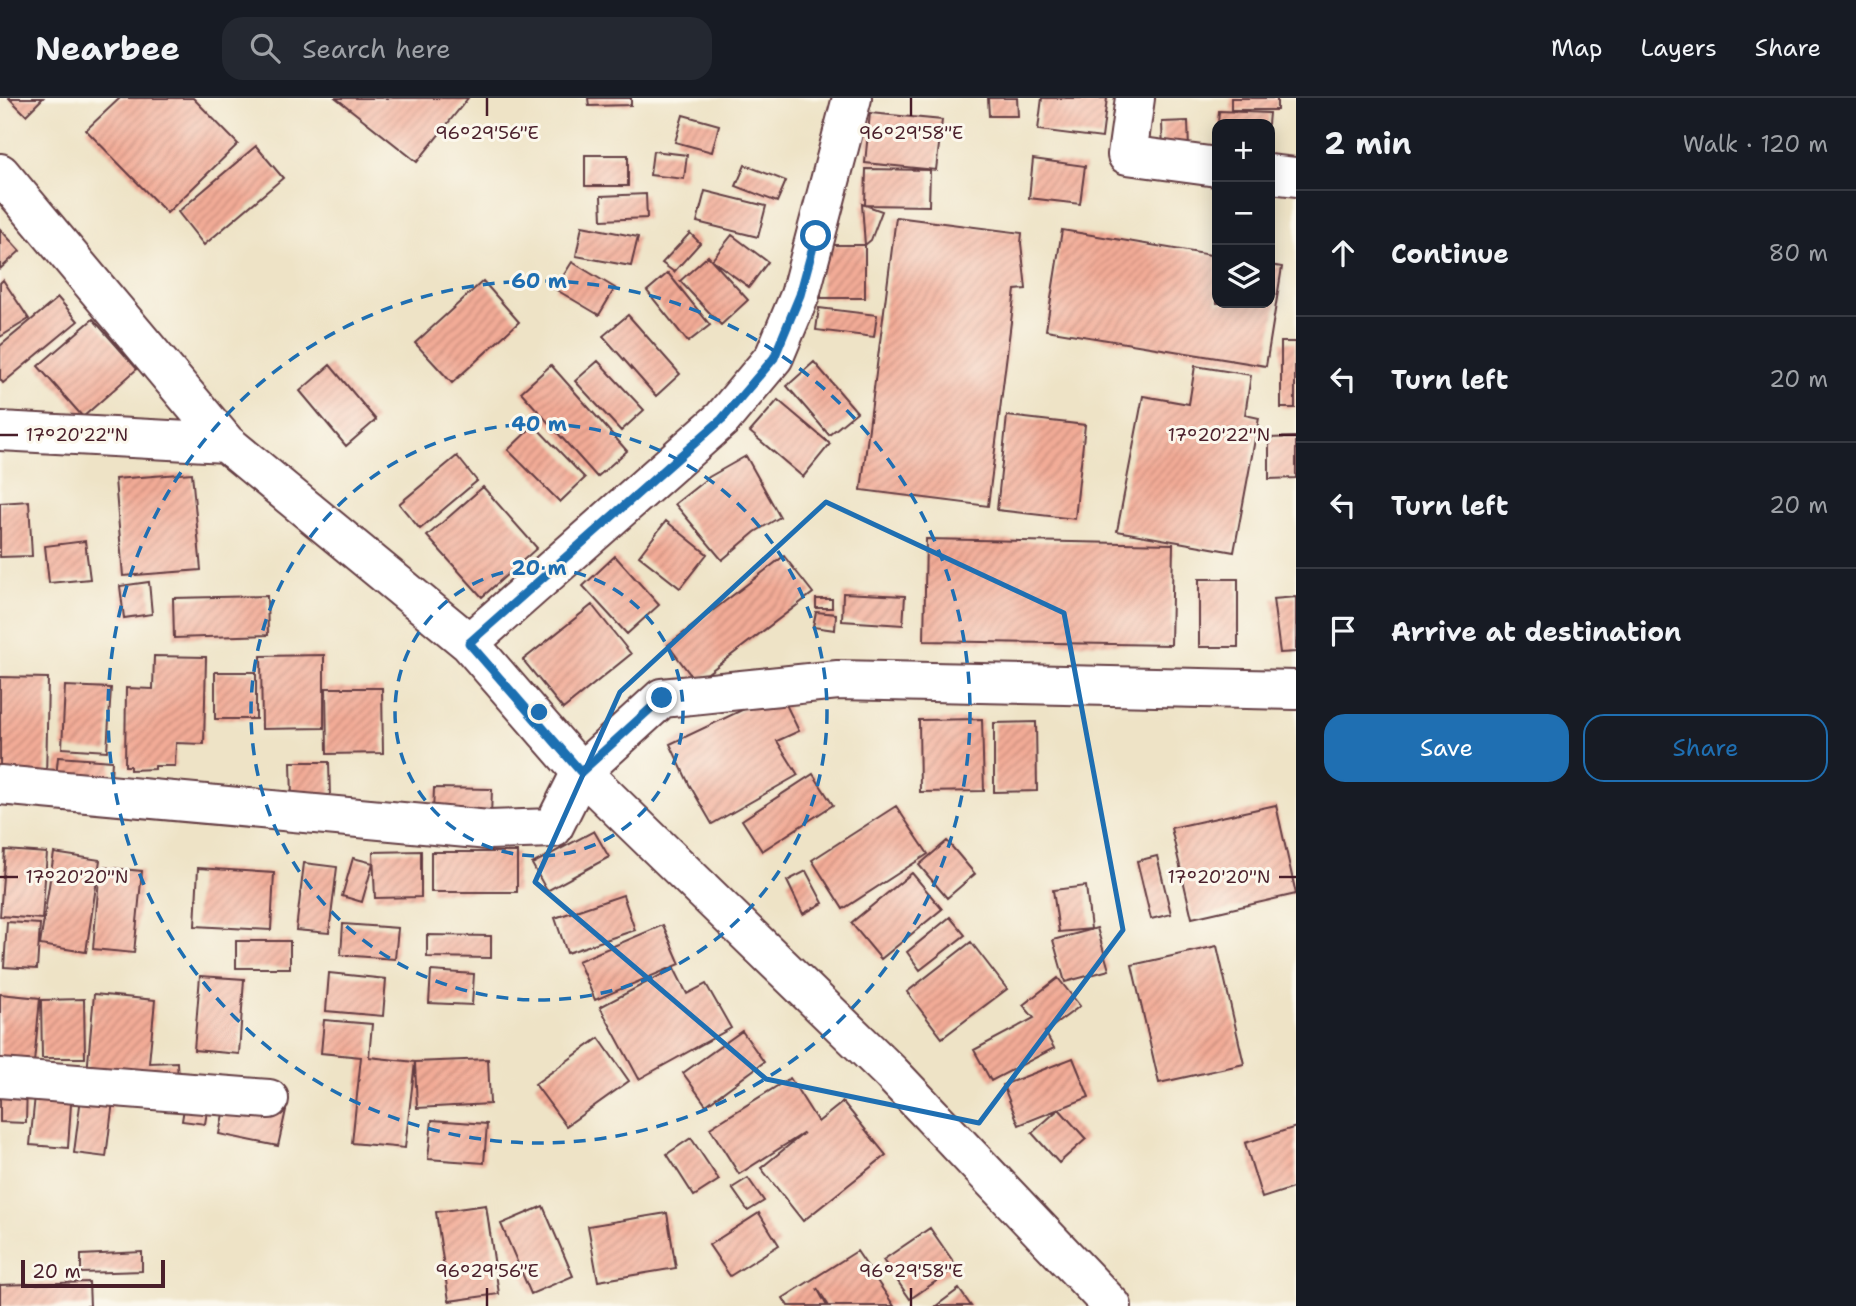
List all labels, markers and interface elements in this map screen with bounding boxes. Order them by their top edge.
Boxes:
search box [222,17,712,80]
text: Nearbee [35,26,180,71]
icon: search [246,29,284,67]
text: Search here [302,31,451,66]
text: Map [1551,32,1602,64]
text: Layers [1640,32,1717,64]
text: Share [1755,32,1821,64]
map controls [1212,119,1275,308]
button: + [1212,119,1275,182]
text: 96°29'56"E [435,121,539,145]
text: 96°29'58"E [859,121,963,145]
text: 2 min [1324,123,1411,164]
text: Walk · 120 m [1683,129,1828,159]
button: − [1212,182,1275,245]
route start [800,220,831,251]
icon: ahead [1324,234,1362,272]
text: Continue [1391,236,1509,271]
text: 80 m [1769,238,1828,268]
button: layers [1212,245,1275,308]
text: 60 m [511,267,567,295]
icon: left [1324,360,1362,398]
text: Turn left [1391,362,1508,397]
text: 20 m [1769,364,1828,394]
text: 40 m [511,410,567,438]
text: 17°20'22"N [26,423,128,447]
text: 17°20'22"N [1168,423,1270,447]
icon: left [1324,486,1362,524]
text: Turn left [1391,488,1508,523]
text: 20 m [1769,490,1828,520]
text: 20 m [511,554,567,582]
icon: arrive [1324,612,1362,650]
text: Arrive at destination [1391,614,1681,649]
route end [646,682,677,713]
centre of rings [527,700,551,724]
button: Save [1324,714,1569,782]
button: Share [1583,714,1828,782]
text: 17°20'20"N [25,865,129,889]
text: 17°20'20"N [1167,865,1271,889]
scale bar [21,1257,164,1289]
text: 20 m [32,1259,81,1284]
text: 96°29'56"E [435,1259,539,1283]
text: 96°29'58"E [859,1259,963,1283]

